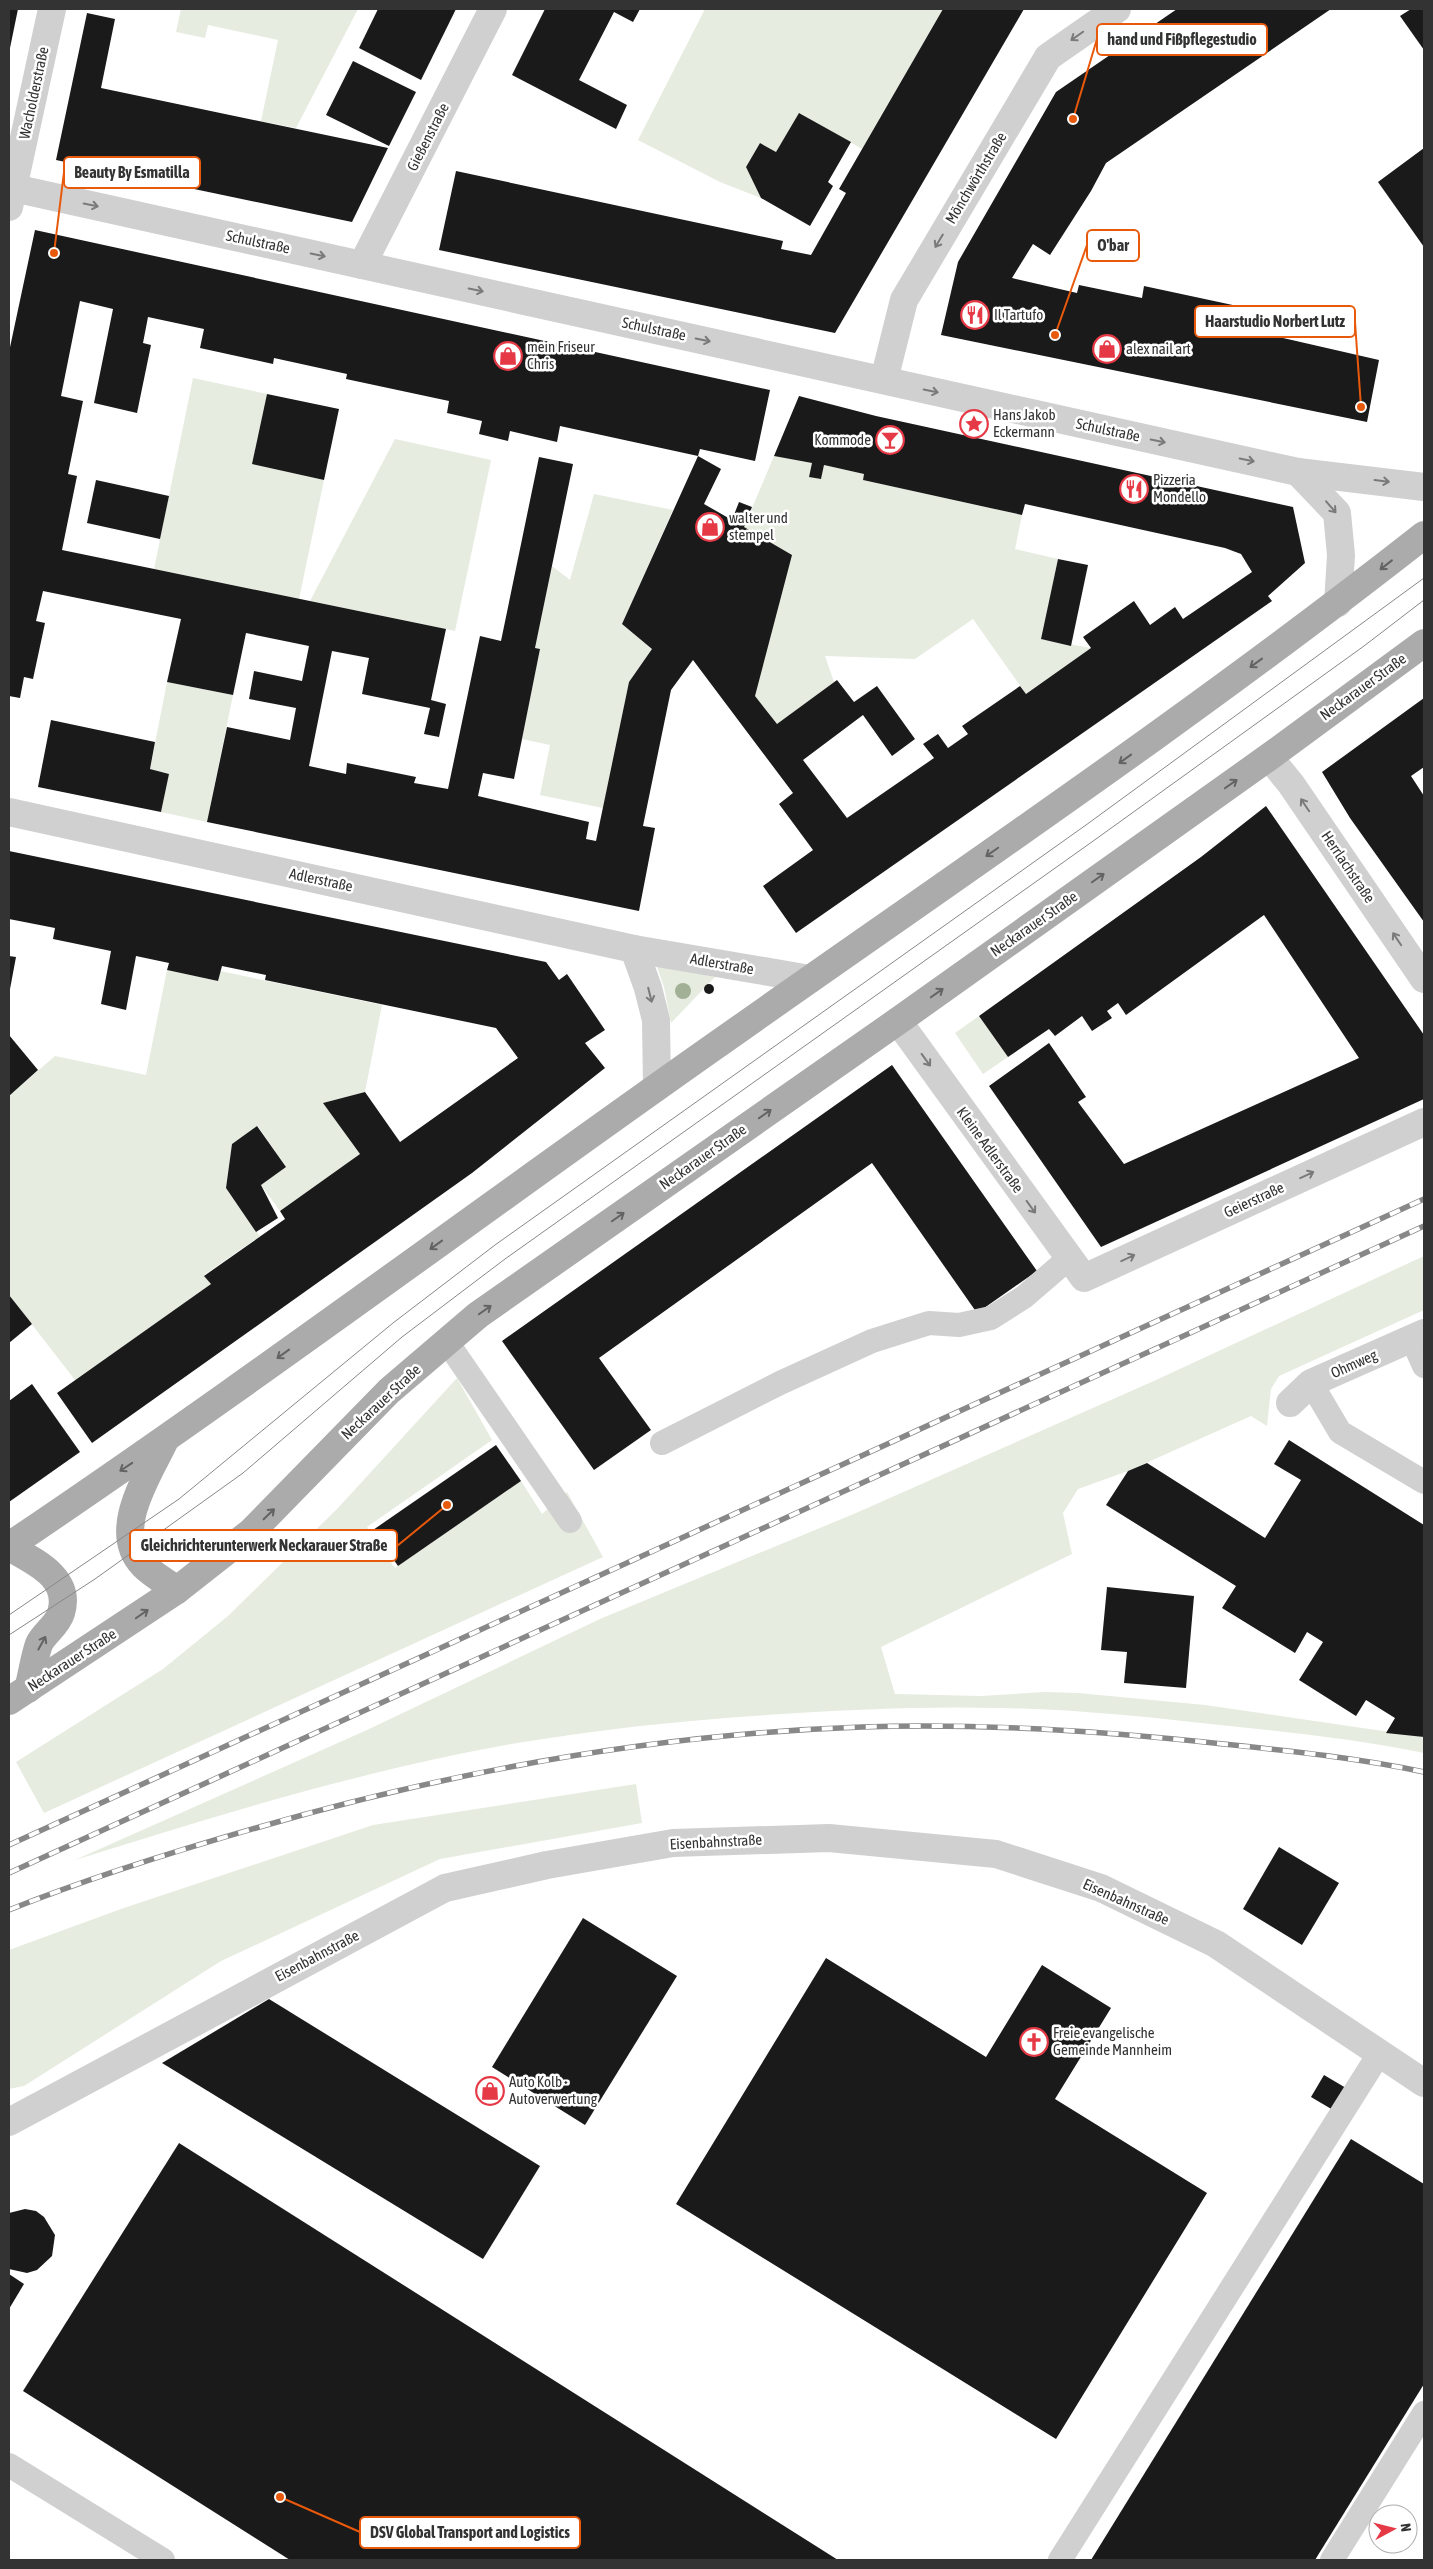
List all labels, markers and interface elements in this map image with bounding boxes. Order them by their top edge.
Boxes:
callout: hand und Fißpflegestudio [1097,24,1267,55]
text: hand und Fißpflegestudio [1107,30,1257,48]
one-way arrow [1070,31,1084,41]
street label: Wacholderstraße [15,45,52,141]
street label: Gießenstraße [403,100,452,174]
street label: Mönchwörthstraße [942,129,1010,226]
callout: Beauty By Esmatilla [64,157,200,188]
text: Beauty By Esmatilla [74,163,190,181]
one-way arrow [82,201,98,210]
street label: Schulstraße [225,226,292,257]
callout: O'bar [1087,230,1139,261]
one-way arrow [933,234,943,248]
text: O'bar [1097,236,1129,254]
one-way arrow [309,251,325,260]
one-way arrow [468,286,484,295]
restaurant icon: Il Tartufo [960,300,990,330]
place label: Il Tartufo [994,306,1043,323]
callout: Haarstudio Norbert Lutz [1195,306,1355,337]
text: Haarstudio Norbert Lutz [1205,312,1345,330]
street label: Schulstraße [621,313,688,344]
shop icon: alex nail art [1092,334,1122,364]
one-way arrow [695,336,711,345]
place label: mein Friseur Chris [527,338,595,372]
place label: alex nail art [1126,340,1191,357]
shop icon: mein Friseur Chris [493,341,523,371]
one-way arrow [923,387,939,396]
place label: Hans Jakob Eckermann [993,406,1056,440]
place icon: Hans Jakob Eckermann [959,409,989,439]
street label: Schulstraße [1075,414,1142,445]
bar icon: Kommode [875,425,905,455]
place label: Kommode [814,431,871,448]
one-way arrow [1150,437,1166,446]
one-way arrow [1239,456,1255,466]
place label: Pizzeria Mondello [1153,471,1206,505]
restaurant icon: Pizzeria Mondello [1119,474,1149,504]
one-way arrow [1373,477,1389,487]
one-way arrow [1326,501,1337,514]
place label: walter und stempel [729,509,788,543]
shop icon: walter und stempel [695,512,725,542]
one-way arrow [1380,560,1393,571]
street label: Neckarauer Straße [1316,650,1409,723]
one-way arrow [1249,658,1263,668]
one-way arrow [1119,753,1132,764]
one-way arrow [1224,779,1238,789]
one-way arrow [1300,798,1310,812]
street label: Herrlachstraße [1318,828,1379,906]
one-way arrow [985,847,999,857]
street label: Adlerstraße [288,865,354,895]
one-way arrow [1091,873,1105,883]
street label: Neckarauer Straße [987,887,1080,960]
one-way arrow [1392,932,1402,946]
street label: Adlerstraße [689,950,755,977]
one-way arrow [645,986,655,1002]
one-way arrow [930,988,944,998]
one-way arrow [921,1053,931,1067]
street label: Kleine Adlerstraße [954,1104,1027,1196]
one-way arrow [758,1109,772,1119]
street label: Neckarauer Straße [656,1120,749,1193]
one-way arrow [1299,1170,1314,1180]
street label: Geierstraße [1221,1178,1287,1221]
one-way arrow [1026,1200,1036,1214]
one-way arrow [611,1212,625,1222]
one-way arrow [429,1240,443,1250]
one-way arrow [1120,1253,1135,1262]
one-way arrow [478,1305,491,1316]
street label: Ohmweg [1328,1346,1380,1381]
one-way arrow [277,1349,291,1359]
street label: Neckarauer Straße [338,1361,424,1443]
one-way arrow [119,1462,133,1472]
one-way arrow [263,1508,275,1521]
callout: Gleichrichterunterwerk Neckarauer Straße [130,1530,397,1561]
text: Gleichrichterunterwerk Neckarauer Straße [141,1536,387,1554]
one-way arrow [135,1609,149,1619]
street label: Neckarauer Straße [24,1625,119,1694]
one-way arrow [37,1636,47,1651]
street label: Eisenbahnstraße [669,1831,763,1852]
street label: Eisenbahnstraße [1081,1875,1172,1928]
street label: Eisenbahnstraße [272,1926,362,1985]
place label: Freie evangelische Gemeinde Mannheim [1053,2024,1172,2058]
church icon: Freie evangelische Gemeinde Mannheim [1019,2027,1049,2057]
place label: Auto Kolb - Autoverwertung [509,2073,598,2107]
shop icon: Auto Kolb - Autoverwertung [475,2076,505,2106]
north arrow [1368,2504,1418,2554]
callout: DSV Global Transport and Logistics [360,2517,580,2548]
text: N [1397,2522,1414,2532]
text: DSV Global Transport and Logistics [370,2523,570,2541]

